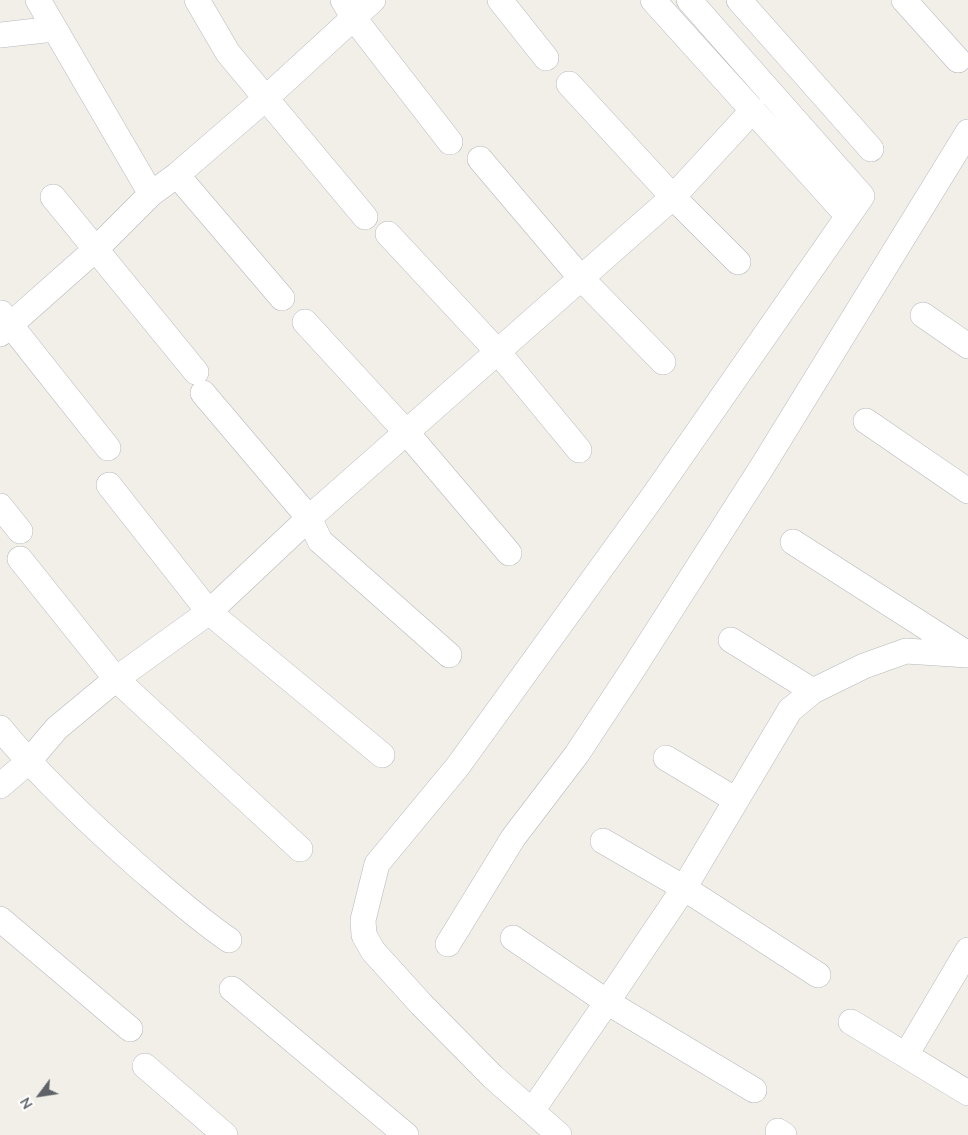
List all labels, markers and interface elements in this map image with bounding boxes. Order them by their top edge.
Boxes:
north arrow [15,1070,65,1120]
text: N [16,1094,38,1112]

